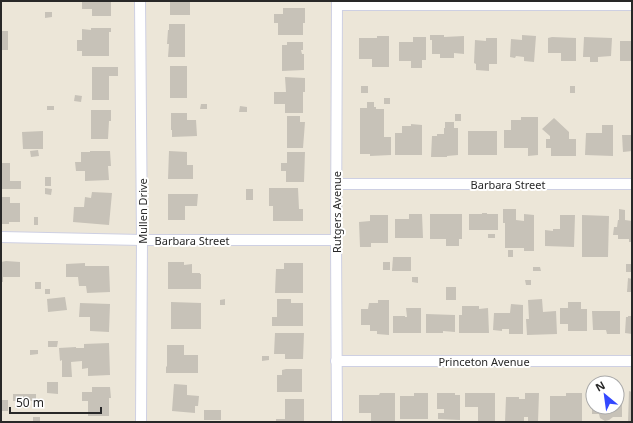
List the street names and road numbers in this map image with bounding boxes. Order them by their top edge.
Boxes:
street label: Rutgers Avenue [329,171,344,253]
street label: Barbara Street [471,177,545,192]
street label: Mullen Drive [135,178,150,244]
street label: Barbara Street [155,233,229,248]
street label: Princeton Avenue [438,354,530,369]

